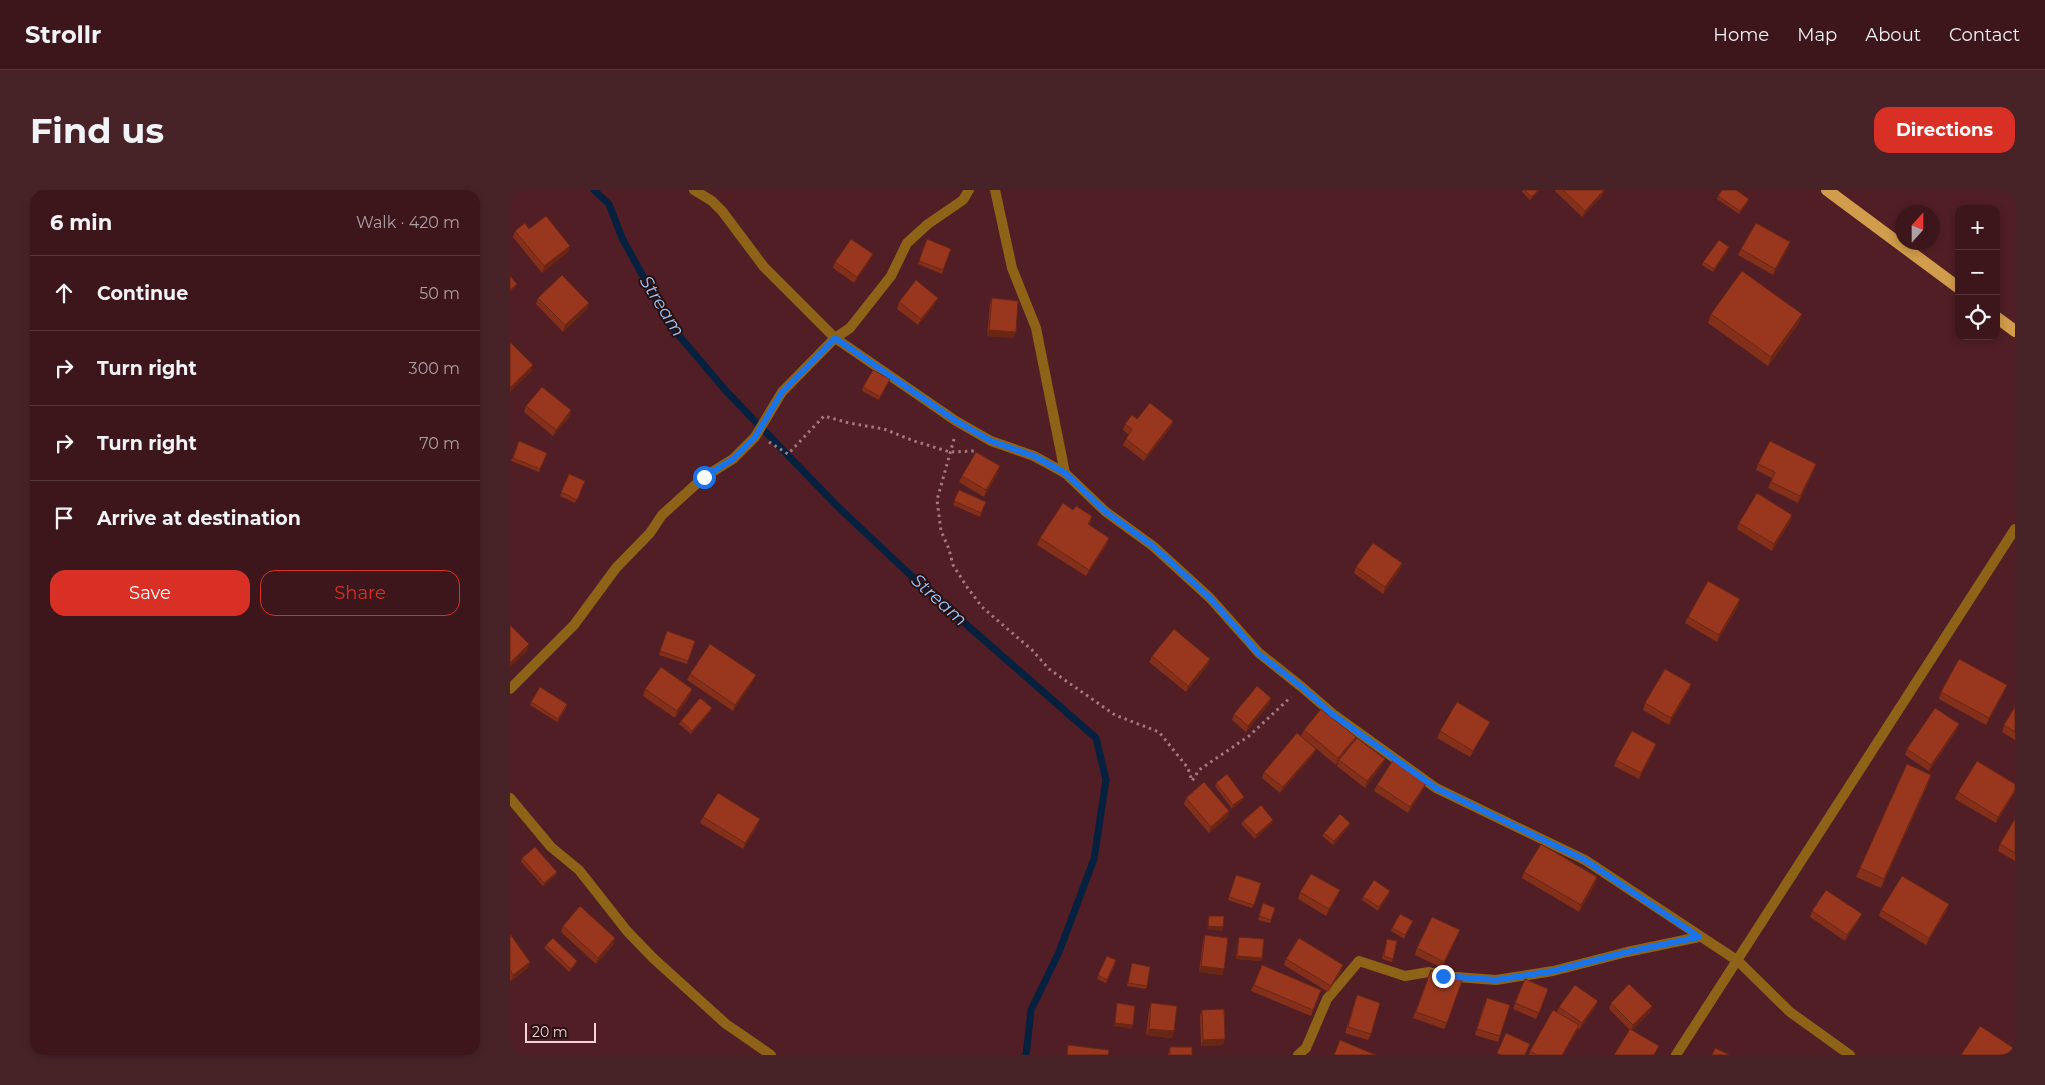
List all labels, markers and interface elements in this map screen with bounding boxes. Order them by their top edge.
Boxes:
text: Strollr [25,20,101,49]
text: Home [1713,24,1769,46]
text: Map [1797,24,1837,46]
text: About [1865,24,1921,46]
text: Contact [1949,24,2020,46]
button: Directions [1874,107,2015,153]
text: Find us [30,109,164,152]
north arrow [1895,205,1940,250]
map controls [1955,205,2000,340]
button: + [1955,205,2000,250]
text: 6 min [50,210,112,235]
text: Walk · 420 m [356,213,460,232]
button: − [1955,250,2000,295]
water label: Stream [635,272,689,340]
icon: ahead [50,279,78,307]
text: Continue [97,282,188,305]
text: 50 m [419,284,460,303]
button: locate [1955,295,2000,340]
icon: right [50,354,78,382]
text: Turn right [97,357,197,380]
text: 300 m [409,359,460,378]
icon: right [50,429,78,457]
text: Turn right [97,432,197,455]
text: 70 m [419,434,460,453]
route start [693,466,716,489]
icon: arrive [50,504,78,532]
text: Arrive at destination [97,507,301,530]
water label: Stream [907,569,971,631]
button: Save [50,570,250,616]
button: Share [260,570,460,616]
route end [1432,965,1455,988]
scale bar [525,1020,596,1043]
text: 20 m [532,1023,568,1041]

